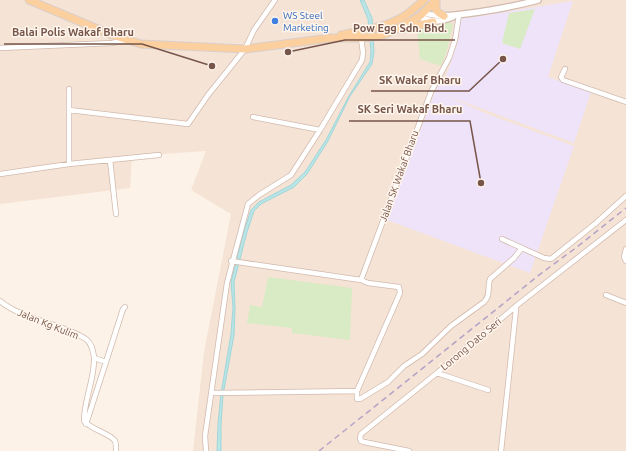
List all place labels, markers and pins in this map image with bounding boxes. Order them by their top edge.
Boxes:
place label: WS Steel Marketing [283,10,329,33]
marker: WS Steel Marketing [270,16,280,26]
callout: Pow Egg Sdn. Bhd. [345,17,455,40]
callout: Balai Polis Wakaf Bharu [4,21,142,44]
callout: SK Wakaf Bharu [371,68,469,91]
callout: SK Seri Wakaf Bharu [349,98,470,121]

